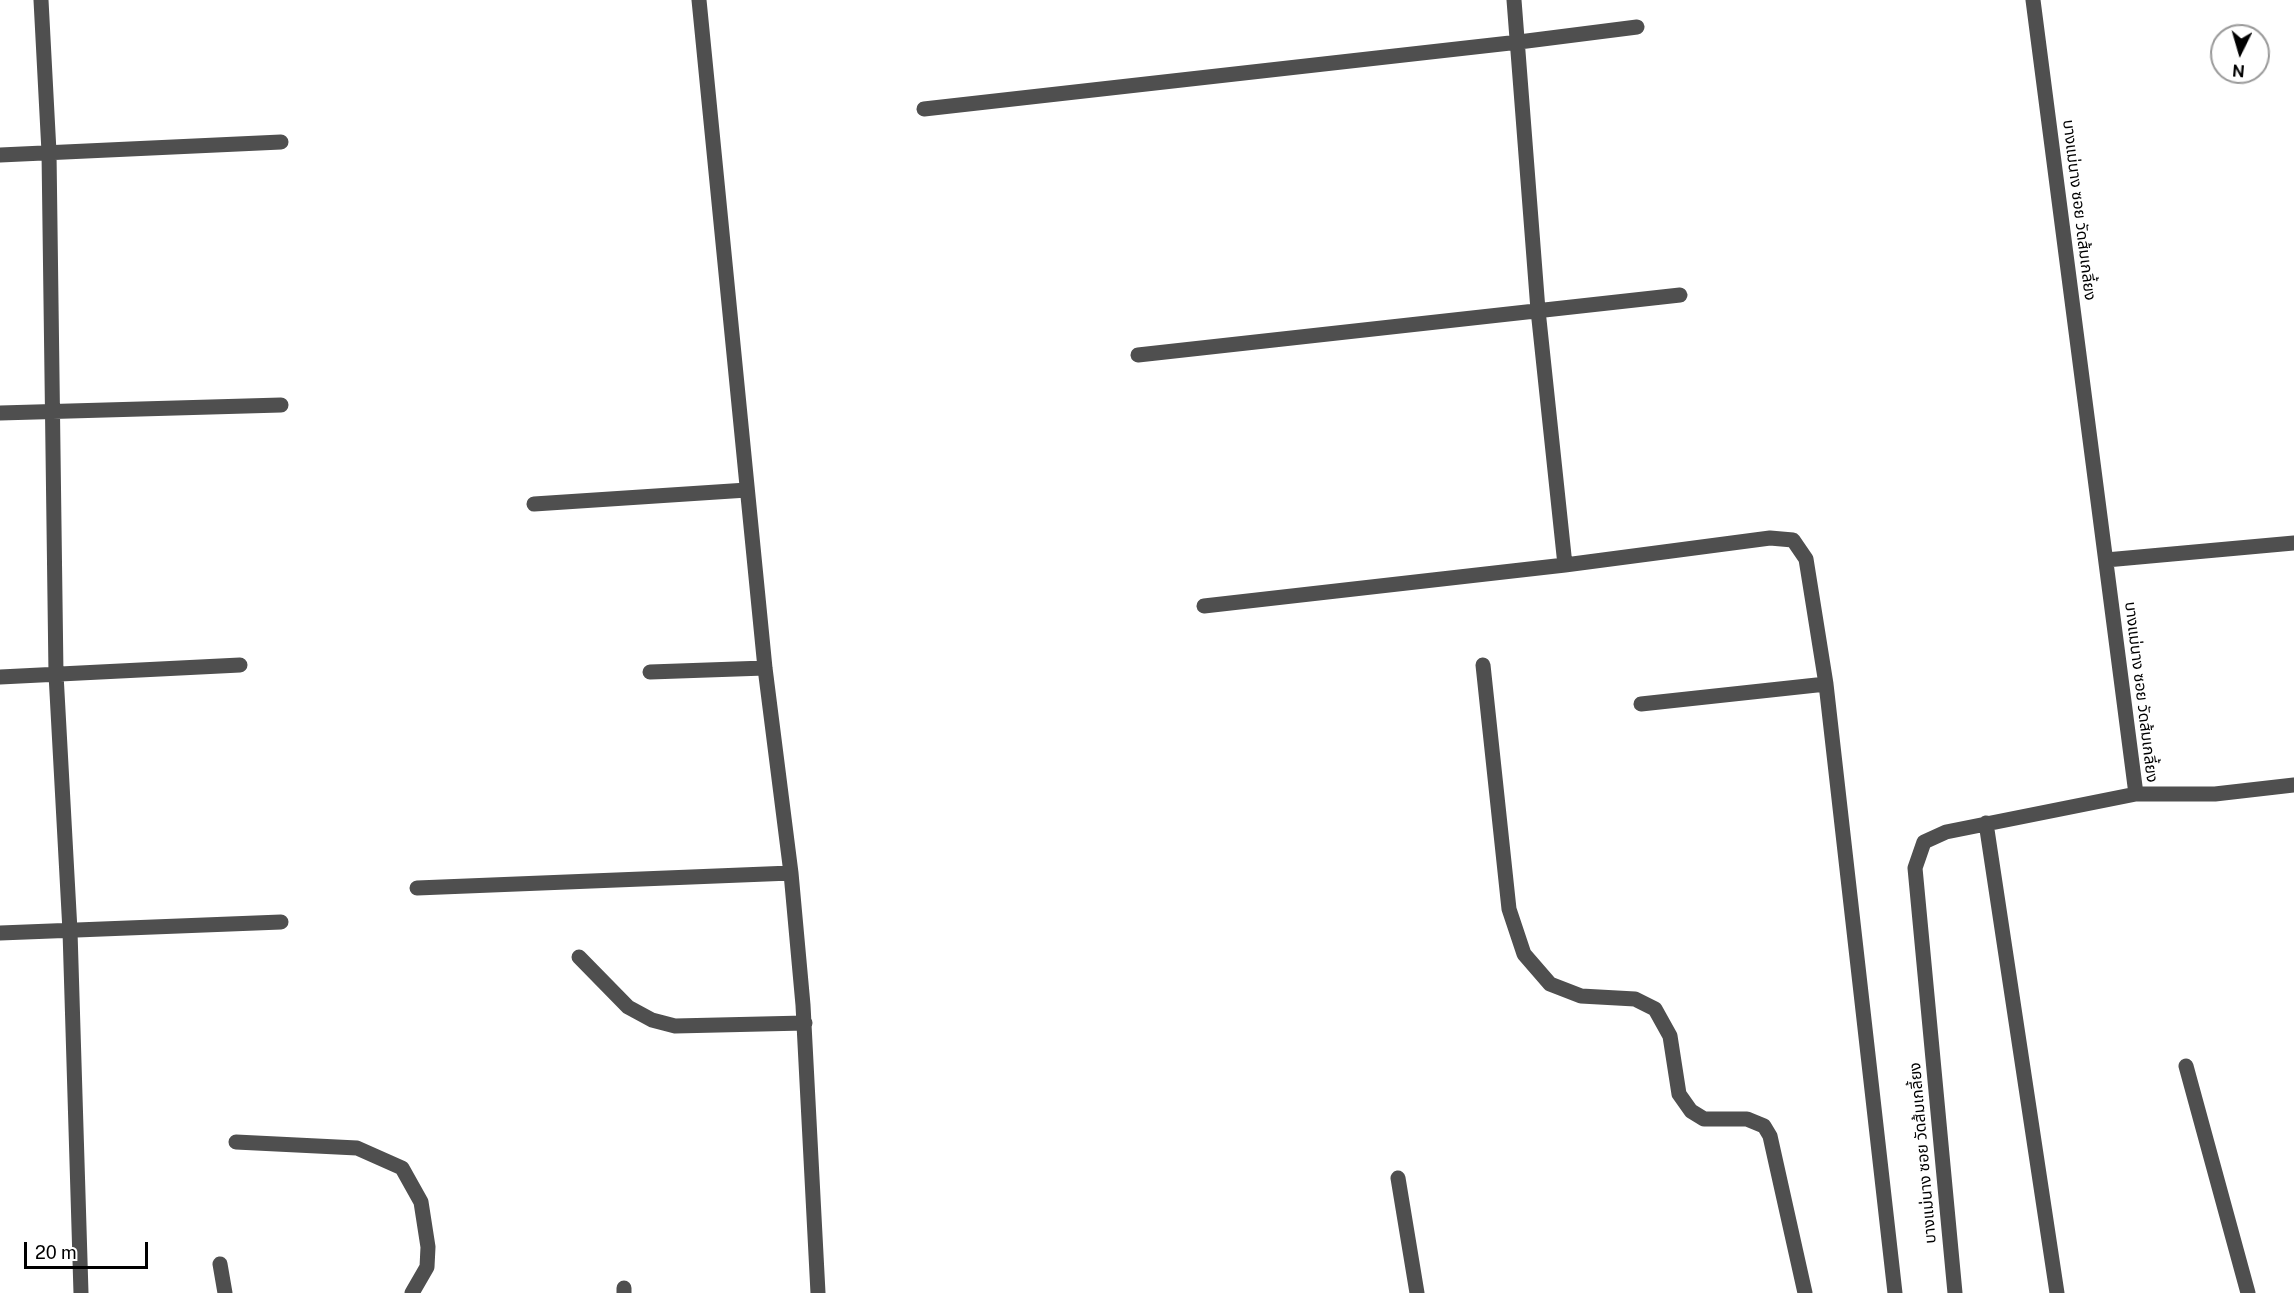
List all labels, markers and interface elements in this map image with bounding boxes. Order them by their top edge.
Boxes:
north arrow [2210,24,2270,84]
text: N [2232,60,2246,80]
street label: บางแม่นาง ซอย วัดส้มเกลี้ยง [2058,118,2100,302]
street label: บางแม่นาง ซอย วัดส้มเกลี้ยง [2120,600,2162,784]
street label: บางแม่นาง ซอย วัดส้มเกลี้ยง [1905,1061,1941,1245]
scale bar [27,1230,152,1268]
text: 20 m [35,1242,77,1263]

